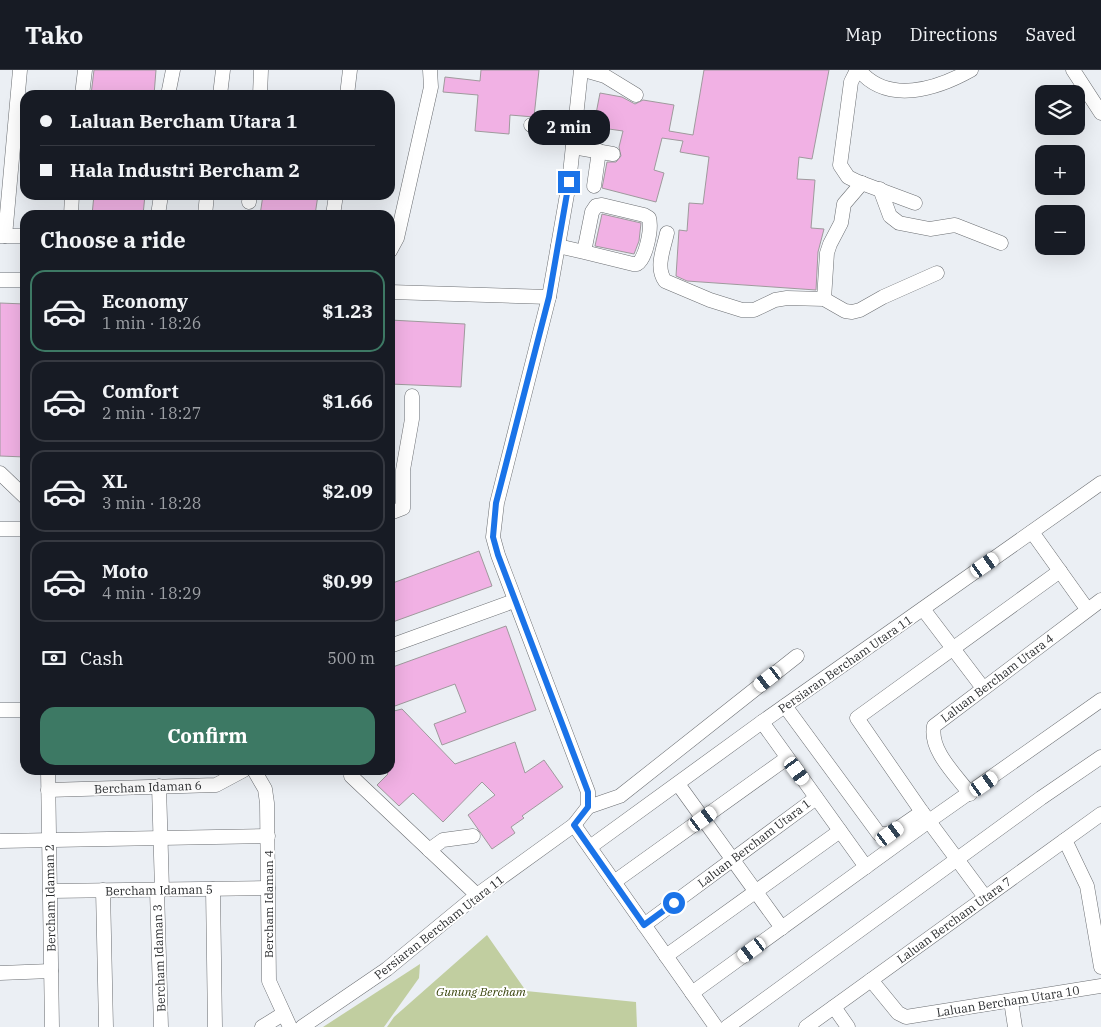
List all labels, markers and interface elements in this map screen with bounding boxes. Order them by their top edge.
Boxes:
text: Tako [25,19,83,51]
text: Map [845,23,882,46]
text: Directions [910,23,998,46]
text: Saved [1026,23,1076,46]
map controls [1035,85,1085,255]
button: layers [1035,85,1085,135]
text: Laluan Bercham Utara 1 [70,109,297,133]
callout: 2 min [528,109,610,144]
text: 2 min [547,117,591,137]
button: + [1035,145,1085,195]
text: Hala Industri Bercham 2 [70,158,300,182]
route end [558,171,580,193]
button: − [1035,205,1085,255]
text: Choose a ride [40,225,186,254]
icon: car [42,289,87,334]
text: Economy [102,289,188,313]
text: $1.23 [322,299,373,323]
text: 1 min · 18:26 [102,313,201,333]
icon: car [42,379,87,424]
text: Comfort [102,379,179,403]
text: $1.66 [322,389,373,413]
text: 2 min · 18:27 [102,403,201,423]
icon: car [42,469,87,514]
text: XL [102,469,128,493]
text: $2.09 [322,479,373,503]
text: 3 min · 18:28 [102,493,201,513]
car [968,550,1001,580]
icon: car [42,559,87,604]
text: Moto [102,559,148,583]
text: $0.99 [322,569,373,593]
text: 4 min · 18:29 [102,583,201,603]
street label: Persiaran Bercham Utara 11 [775,612,915,716]
street label: Laluan Bercham Utara 4 [938,631,1056,725]
icon: cash [40,644,68,672]
text: Cash [80,646,124,670]
text: 500 m [327,648,375,668]
car [751,664,784,694]
button: Confirm [40,707,375,765]
car [782,754,811,788]
car [967,769,1000,799]
street label: Bercham Idaman 6 [94,778,202,796]
street label: Laluan Bercham Utara 1 [695,796,813,890]
car [686,804,719,834]
car [873,819,906,849]
street label: Bercham Idaman 2 [42,844,58,952]
street label: Bercham Idaman 4 [261,850,276,958]
street label: Persiaran Bercham Utara 11 [371,872,507,982]
street label: Laluan Bercham Utara 7 [894,874,1014,966]
street label: Bercham Idaman 5 [105,882,213,898]
route start [663,892,685,914]
street label: Bercham Idaman 3 [150,904,168,1012]
car [735,935,768,965]
street label: Laluan Bercham Utara 10 [935,982,1081,1020]
park label: Gunung Bercham [436,984,526,999]

